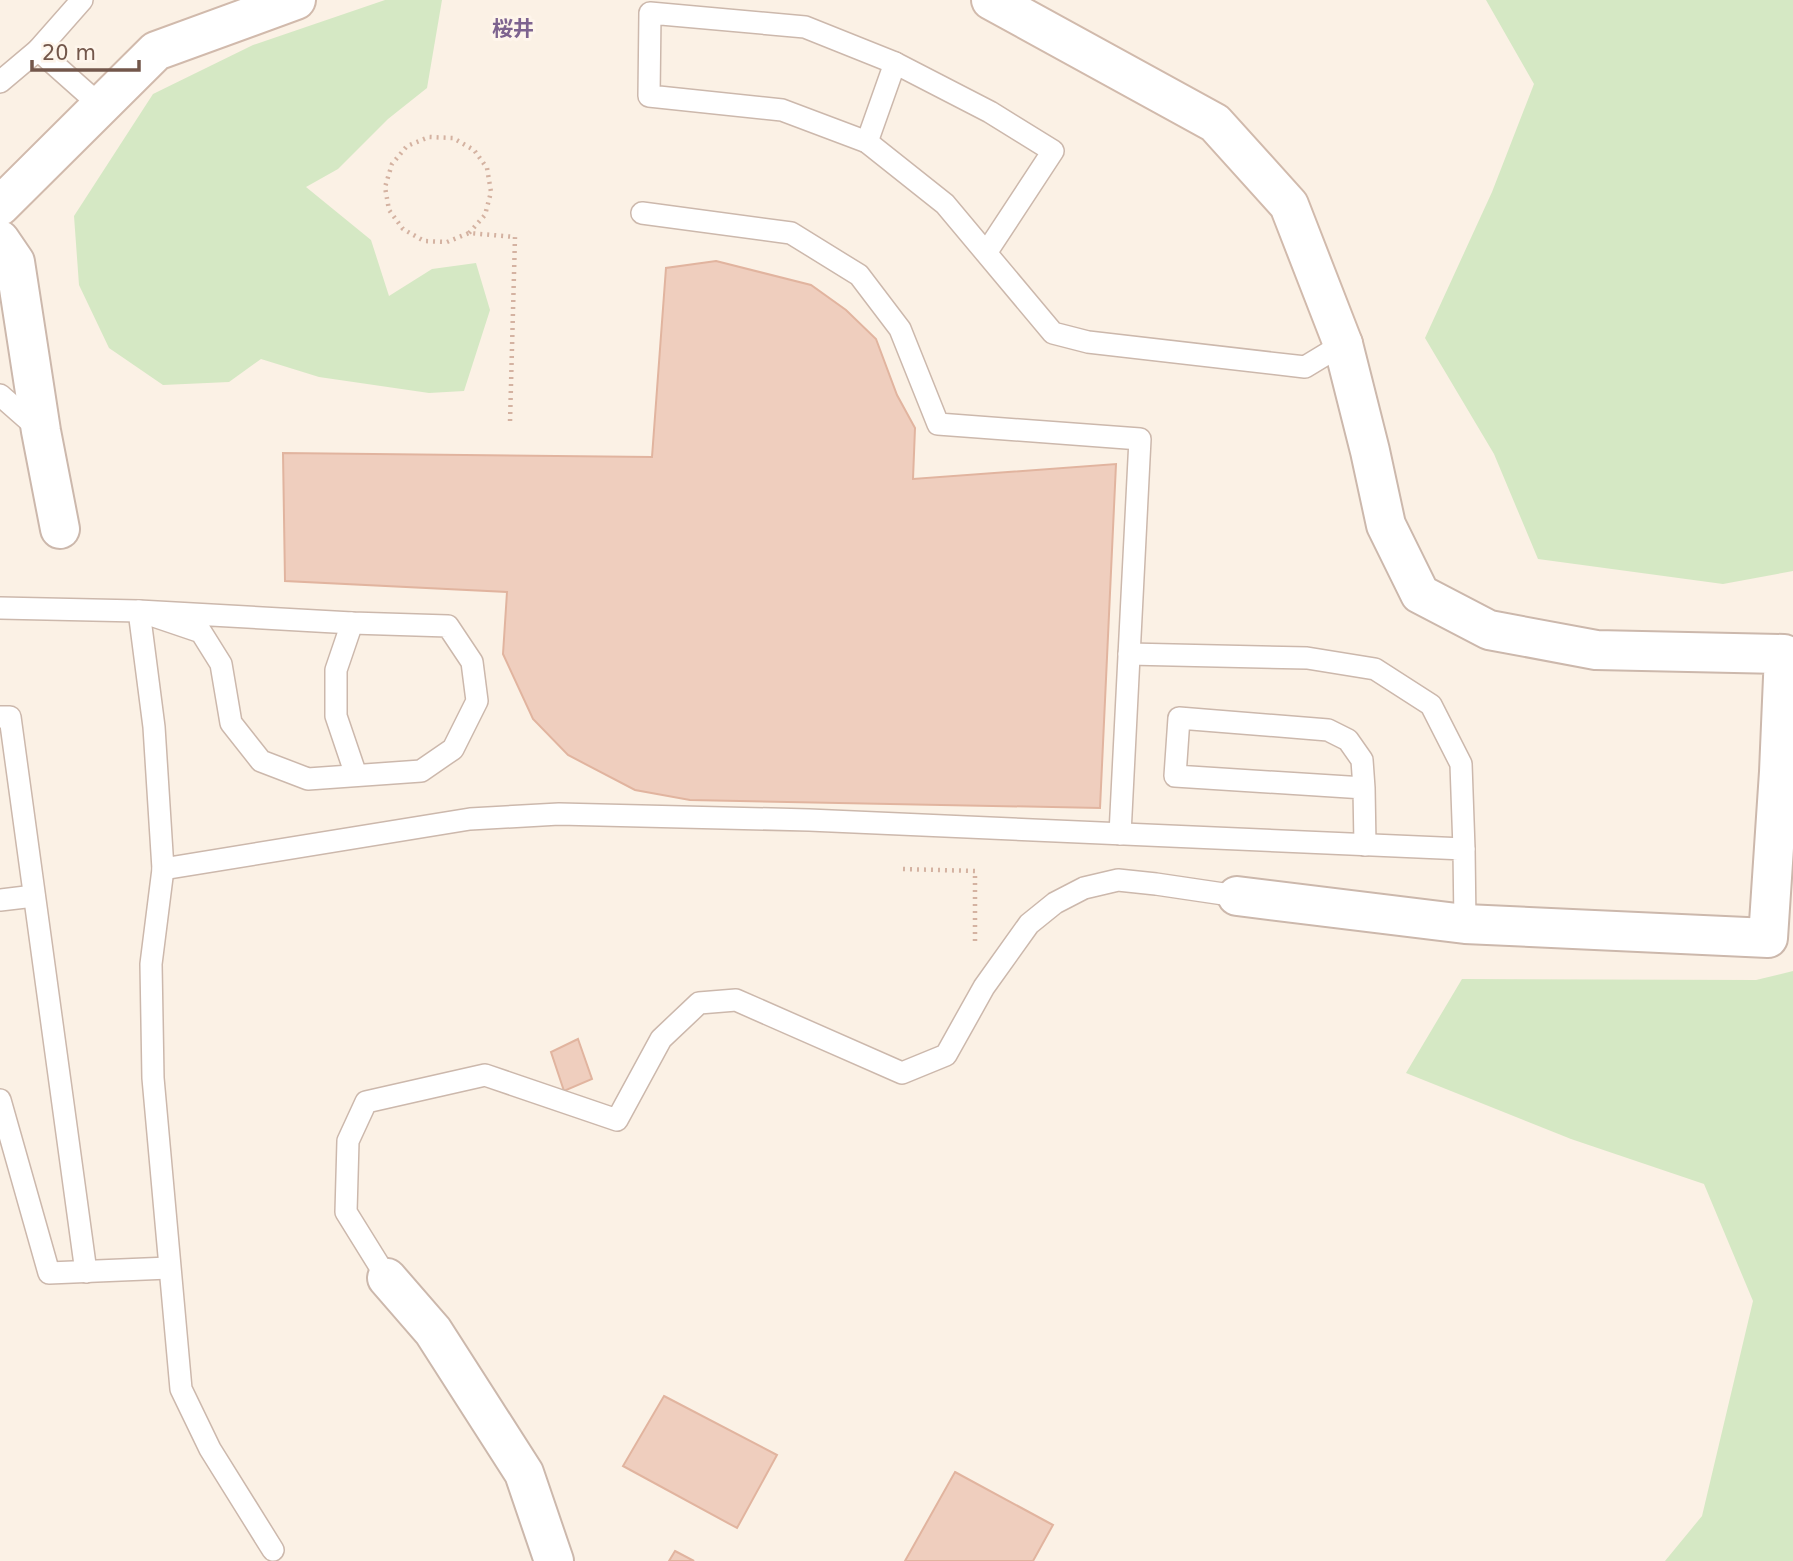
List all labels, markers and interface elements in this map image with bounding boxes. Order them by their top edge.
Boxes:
district label: 桜井 [492,17,534,41]
scale bar [32,28,138,72]
text: 20 m [42,41,96,65]

